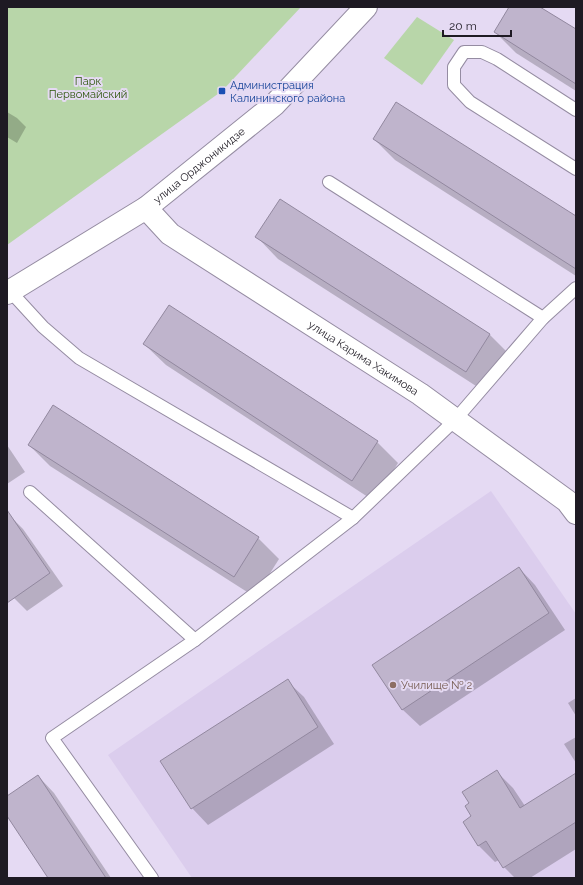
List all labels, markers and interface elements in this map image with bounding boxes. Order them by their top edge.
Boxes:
scale bar [443,12,511,38]
text: 20 m [449,19,477,33]
park label: Парк Первомайский [49,75,127,101]
place label: Администрация Калининского района [230,79,345,105]
marker: Администрация Калининского района [217,86,227,96]
street label: улица Орджоникидзе [151,125,248,206]
street label: улица Карима Хакимова [306,318,421,398]
place label: Училище № 2 [401,679,472,692]
marker: Училище № 2 [388,680,398,690]

